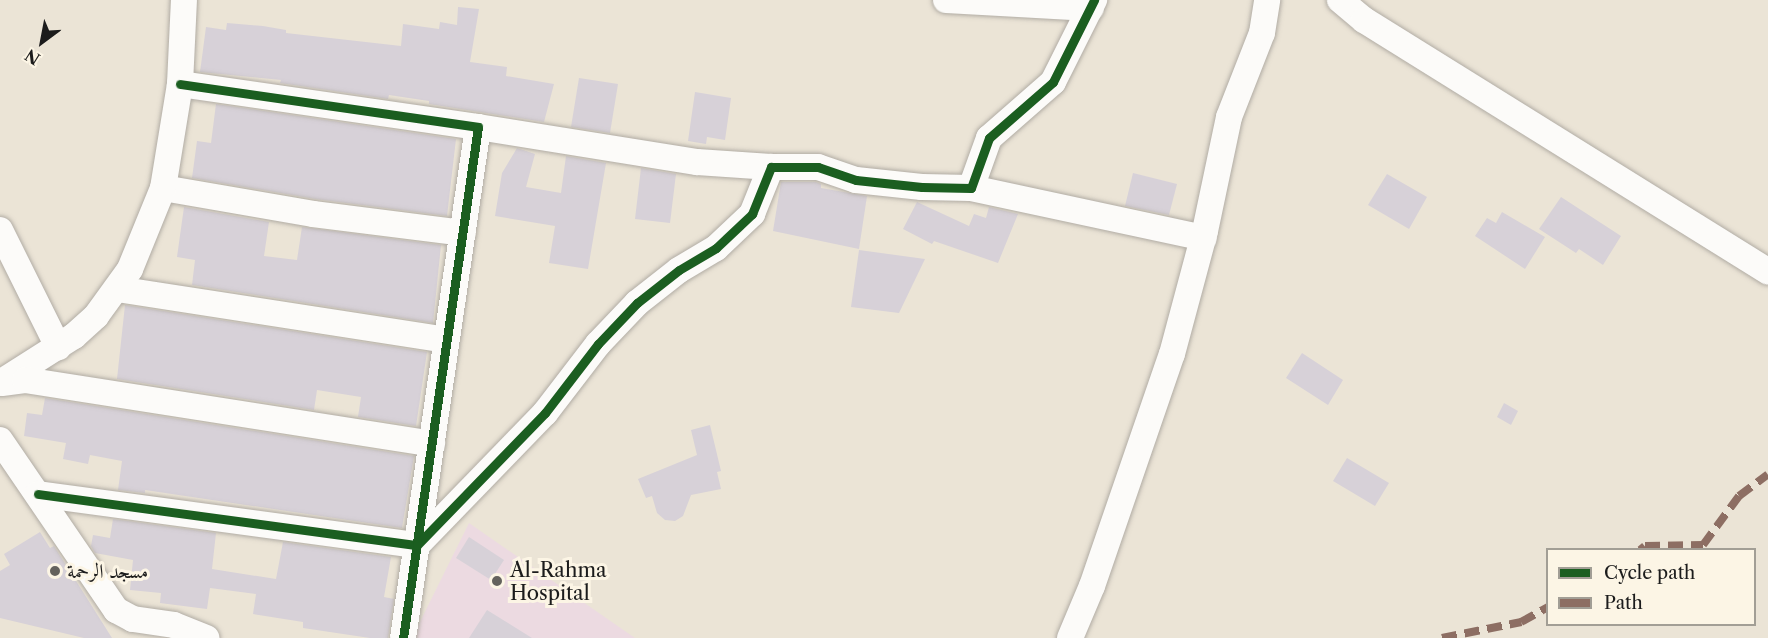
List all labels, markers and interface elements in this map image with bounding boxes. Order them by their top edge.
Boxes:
north arrow [12,12,72,72]
text: N [21,45,44,69]
legend [1546,548,1756,626]
place label: Al-Rahma Hospital [510,558,607,605]
place label: مسجد الرحمة [67,559,148,583]
text: Cycle path [1604,562,1695,584]
marker: مسجد الرحمة [48,564,62,578]
marker: Al-Rahma Hospital [488,572,506,590]
text: Path [1604,592,1643,614]

